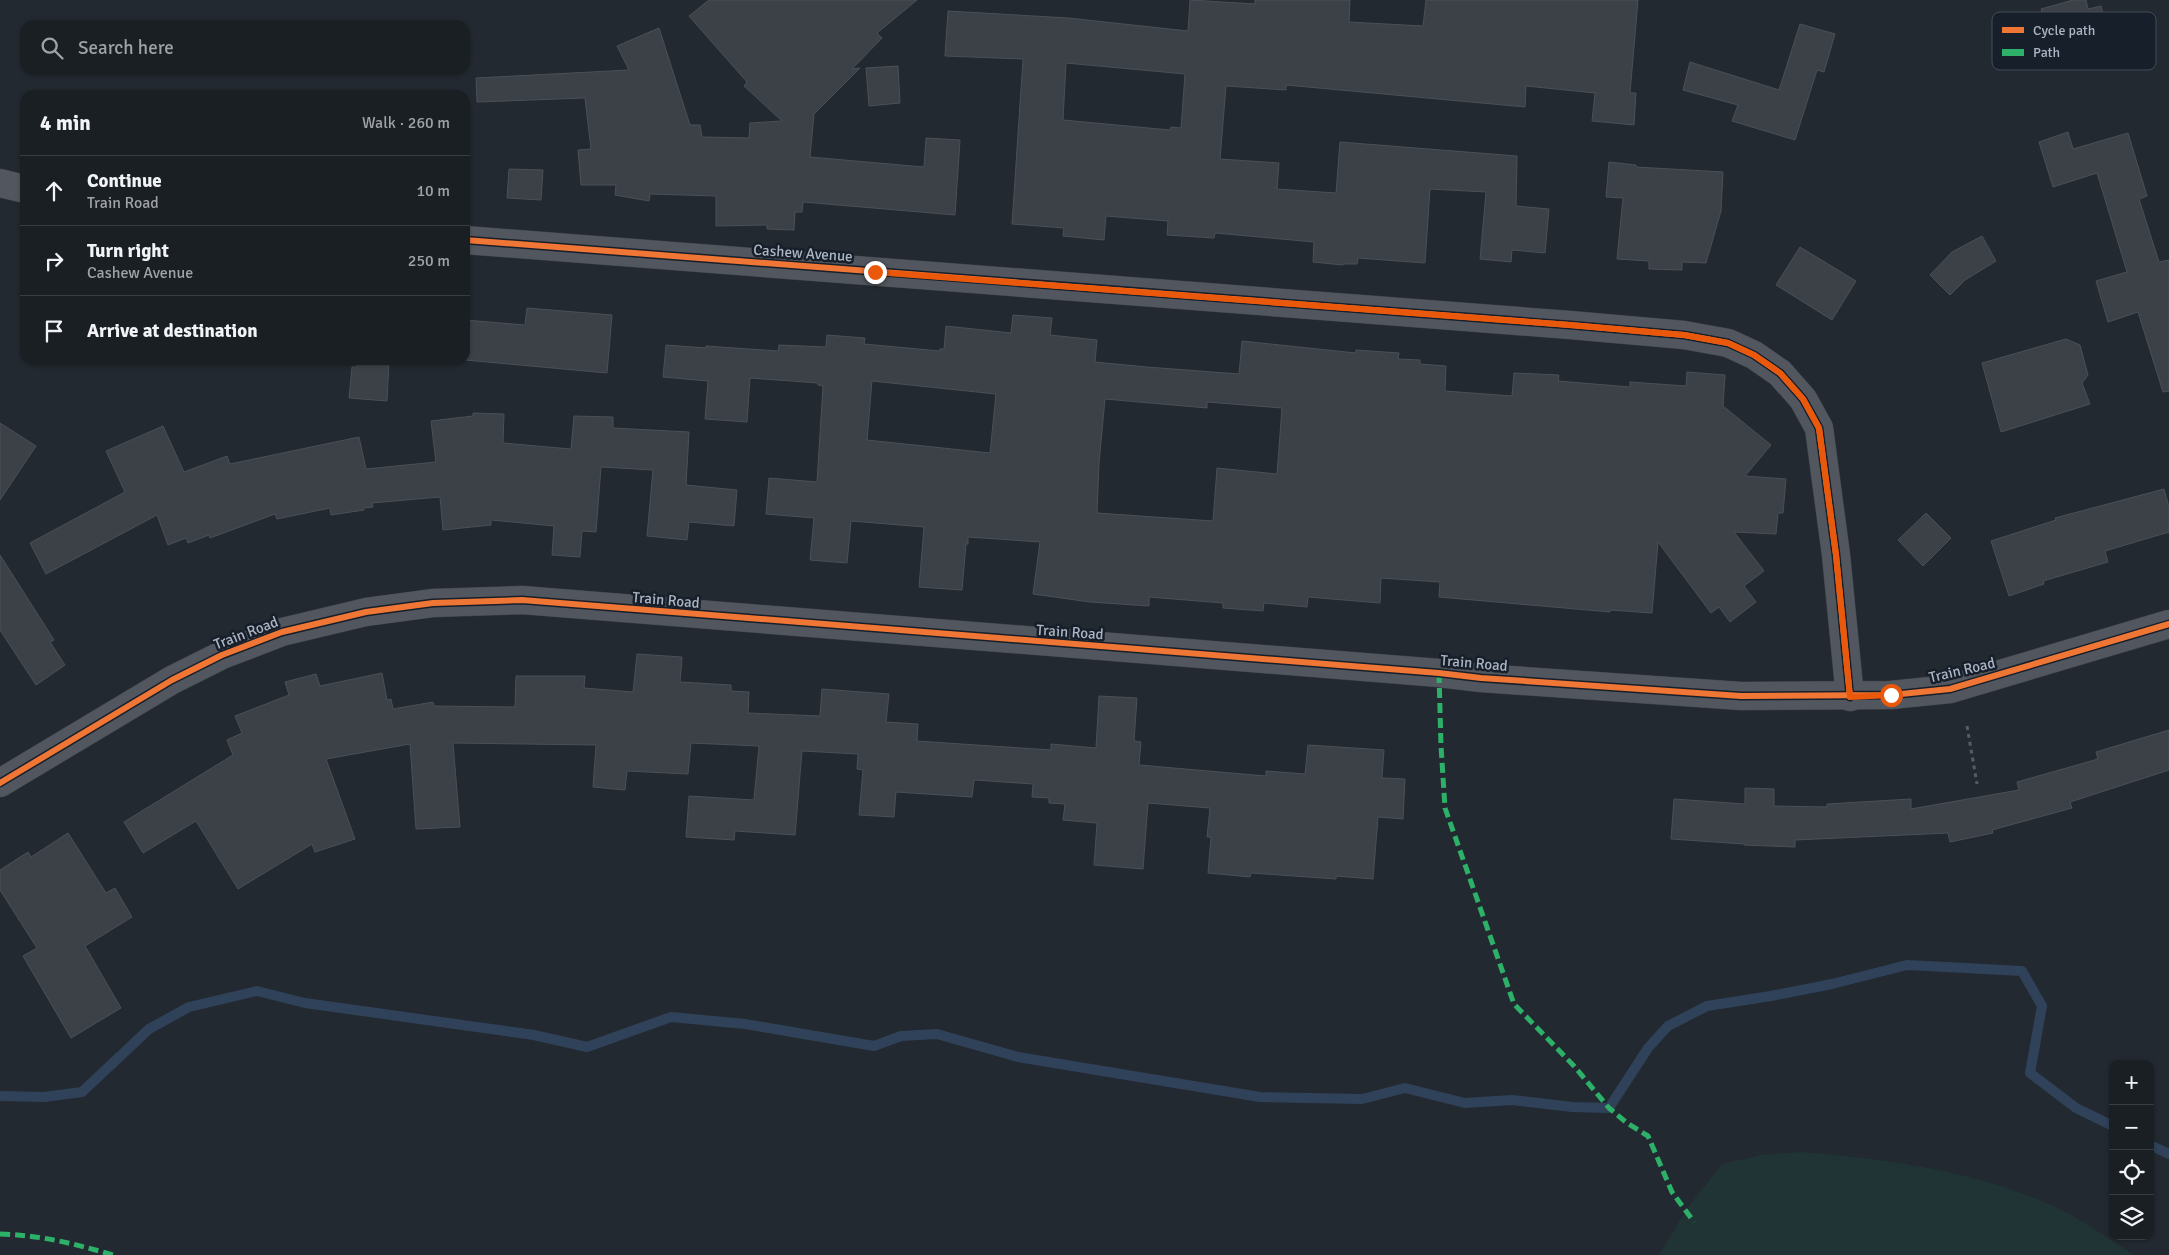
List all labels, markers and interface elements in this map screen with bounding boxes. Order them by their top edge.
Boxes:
legend [1992,12,2156,70]
search box [20,20,470,75]
text: Cycle path [2033,22,2095,39]
icon: search [38,34,66,62]
text: Search here [78,36,174,60]
text: Path [2033,44,2060,61]
text: 4 min [40,110,91,136]
text: Walk · 260 m [362,113,450,133]
text: Continue [87,169,162,193]
icon: ahead [40,177,68,205]
text: 10 m [416,181,450,201]
text: Train Road [87,193,159,213]
text: Turn right [87,239,169,263]
street label: Cashew Avenue [753,241,853,265]
icon: right [40,247,68,275]
text: 250 m [408,251,450,271]
route end [864,261,887,284]
text: Cashew Avenue [87,263,193,283]
icon: arrive [40,317,68,345]
text: Arrive at destination [87,319,258,343]
street label: Train Road [632,588,700,612]
street label: Train Road [211,613,281,653]
street label: Train Road [1036,621,1104,643]
street label: Train Road [1440,651,1508,675]
street label: Train Road [1927,654,1997,686]
route start [1880,684,1903,707]
map controls [2109,1060,2154,1240]
button: + [2109,1060,2154,1105]
button: − [2109,1105,2154,1150]
button: locate [2109,1150,2154,1195]
button: layers [2109,1195,2154,1240]

